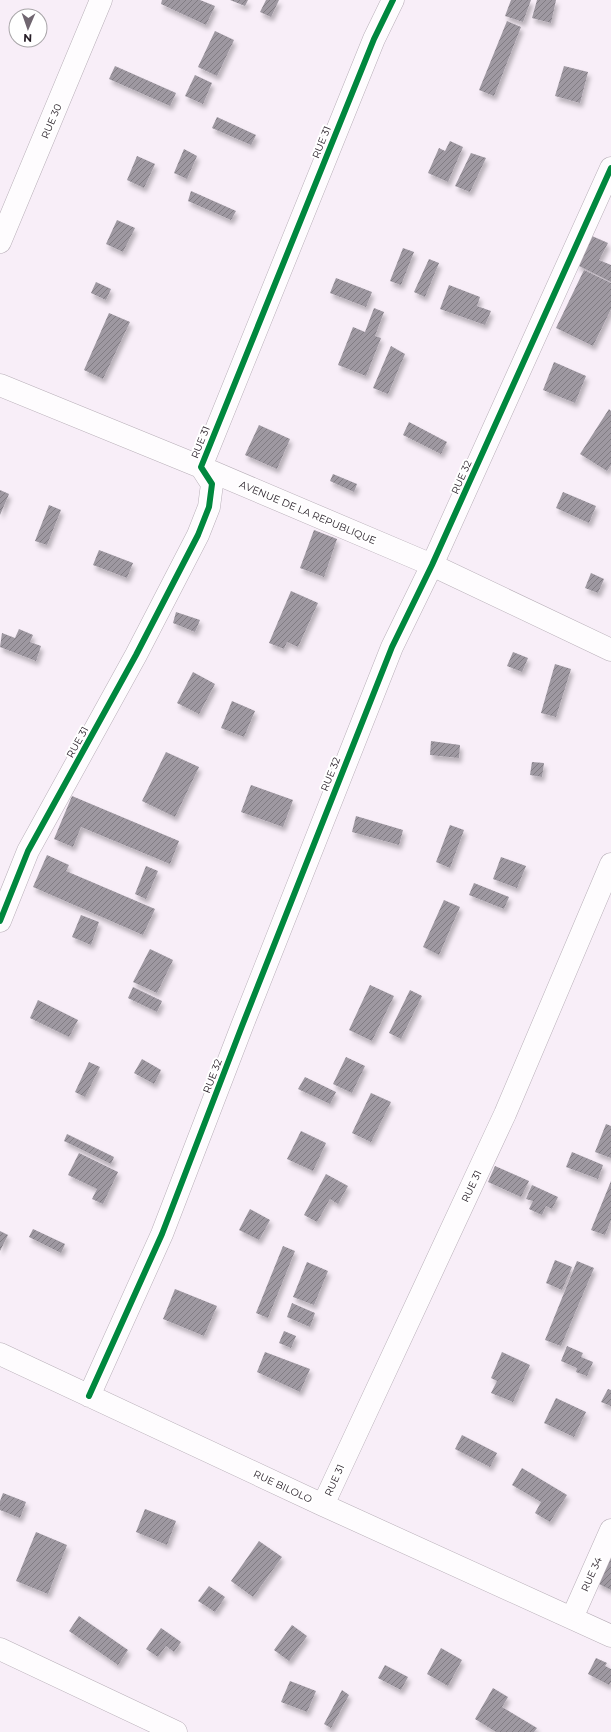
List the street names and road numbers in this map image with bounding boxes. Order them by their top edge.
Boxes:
street label: RUE 30 [38,101,65,141]
street label: RUE 31 [309,124,334,160]
street label: RUE 31 [188,424,213,460]
street label: RUE 32 [448,458,475,496]
street label: AVENUE DE LA REPUBLIQUE [237,478,378,547]
street label: RUE 31 [64,724,91,760]
street label: RUE 32 [318,755,343,793]
street label: RUE 32 [200,1057,225,1095]
street label: RUE 31 [458,1168,484,1204]
street label: RUE 31 [322,1462,347,1498]
street label: RUE BILOLO [251,1467,314,1506]
street label: RUE 34 [578,1554,605,1594]

